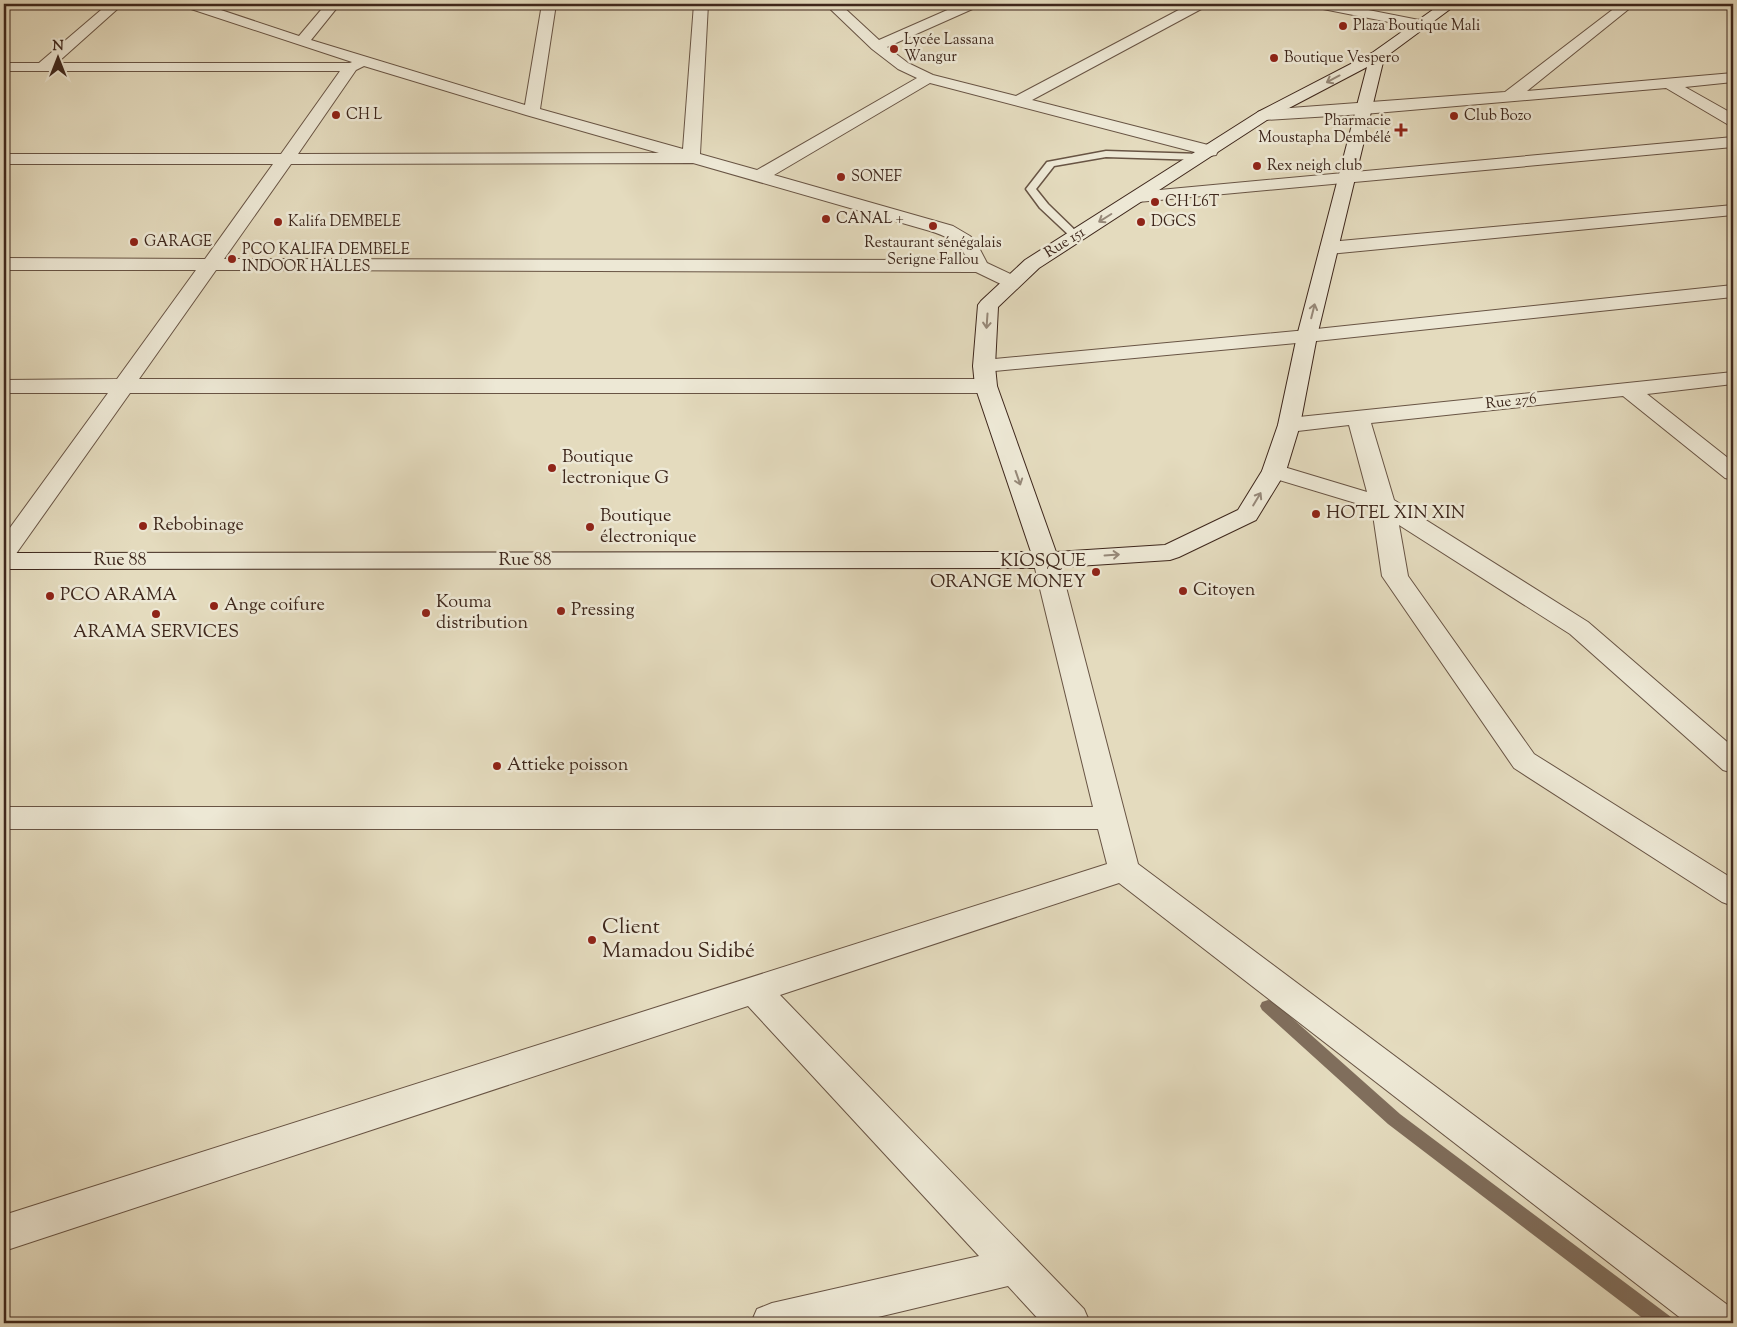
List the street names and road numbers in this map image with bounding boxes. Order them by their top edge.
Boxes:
street label: Rue 151 [1041,222,1089,264]
street label: Rue 276 [1484,389,1538,415]
street label: Rue 88 [94,548,147,574]
street label: Rue 88 [499,548,552,574]

